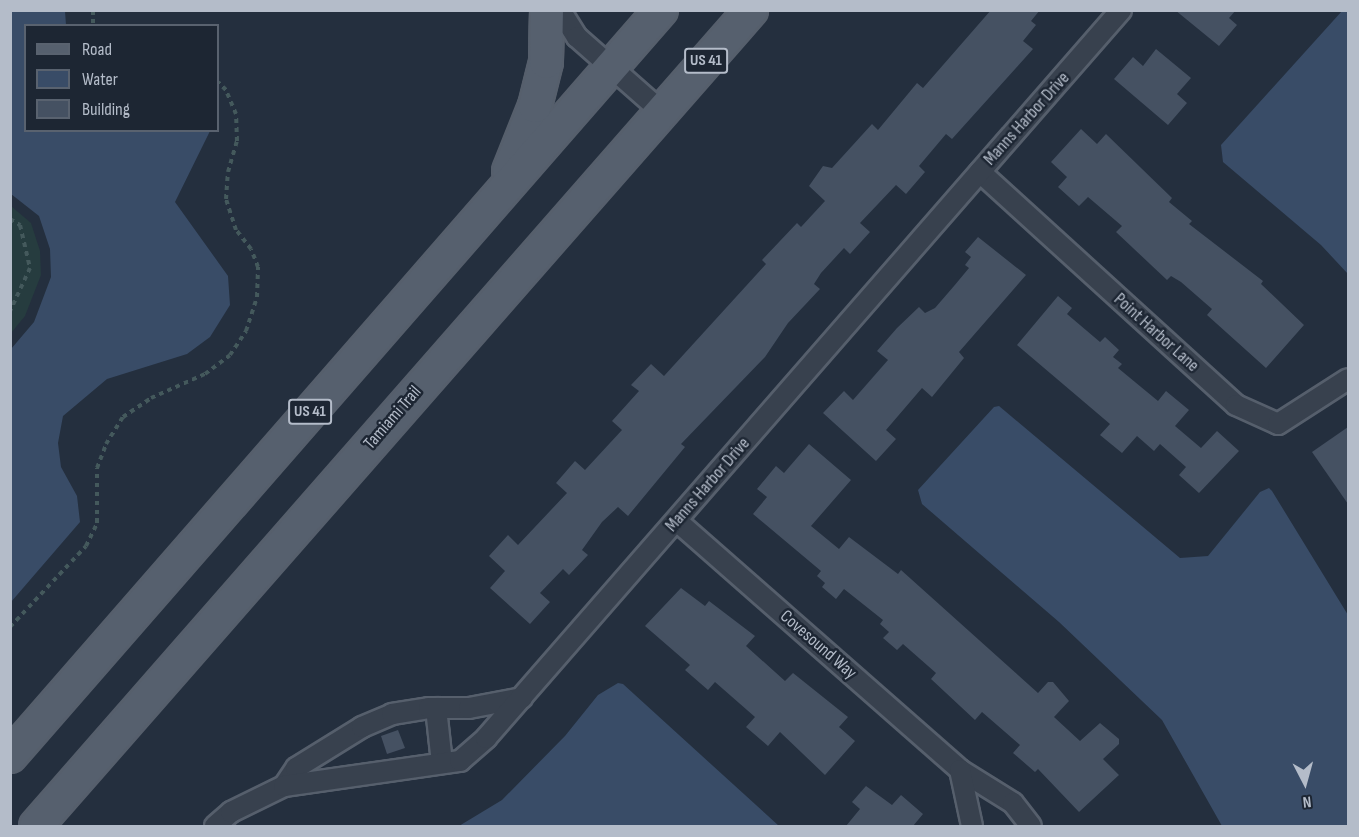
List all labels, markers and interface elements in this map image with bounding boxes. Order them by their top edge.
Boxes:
legend [24,24,219,132]
text: Road [82,39,112,60]
road number: US 41 [684,48,728,74]
street label: Manns Harbor Drive [979,68,1075,170]
text: Water [82,69,118,90]
text: Building [82,99,130,120]
street label: Point Harbor Lane [1109,289,1203,377]
street label: Tamiami Trail [360,382,426,454]
road number: US 41 [288,399,332,425]
street label: Manns Harbor Drive [661,433,755,537]
street label: Covesound Way [775,606,861,684]
north arrow [1275,753,1335,813]
text: N [1302,792,1312,811]

